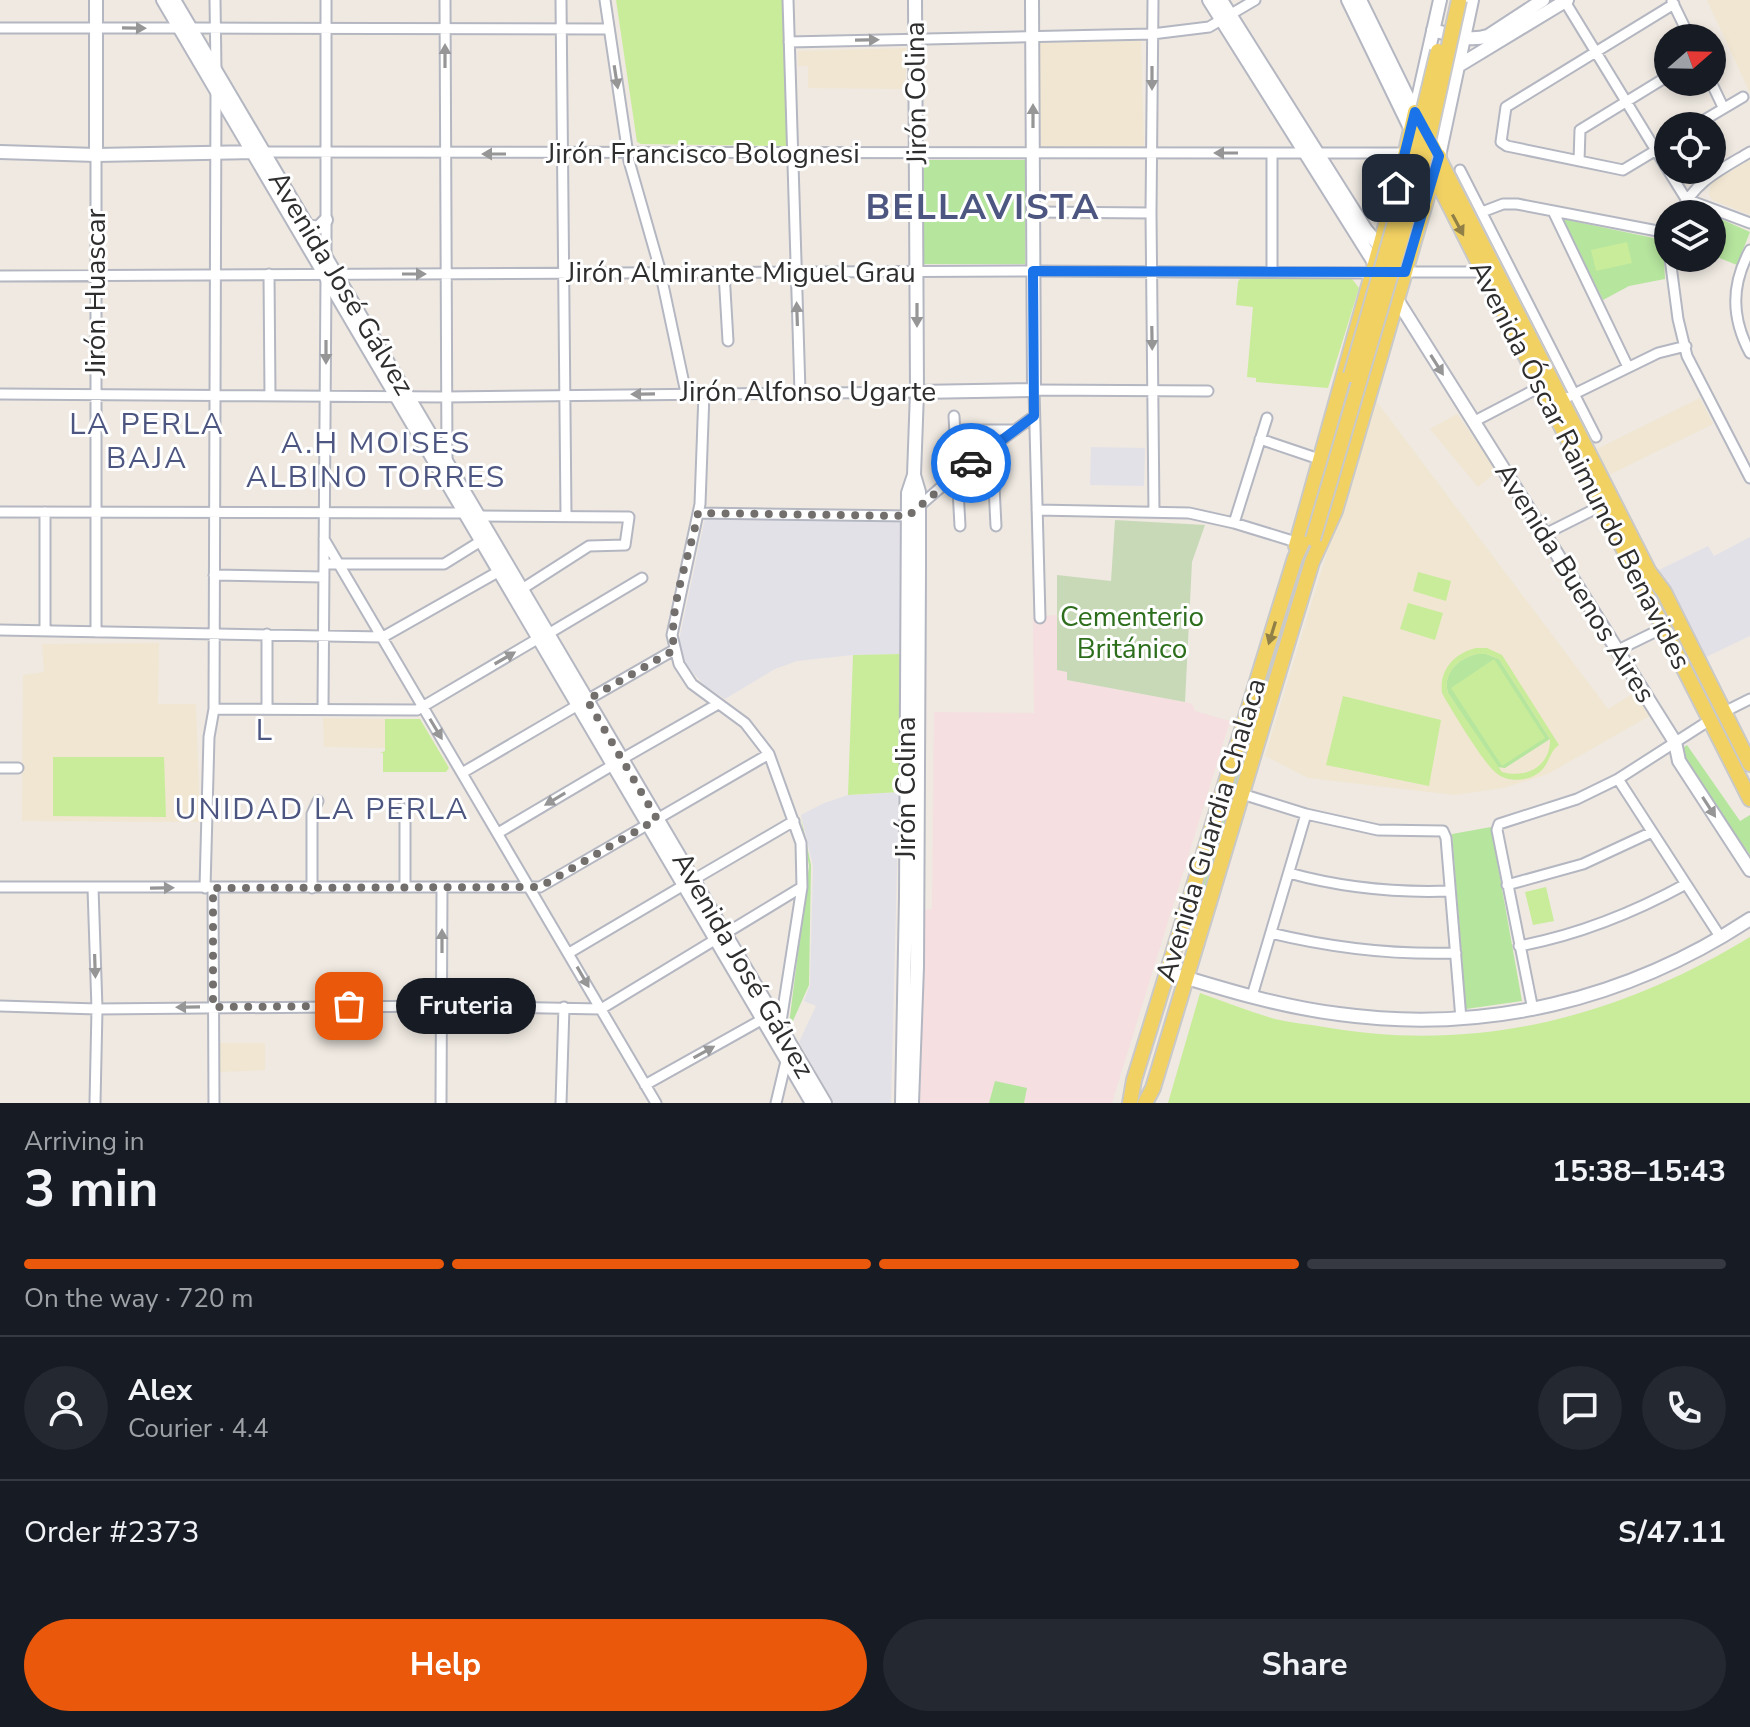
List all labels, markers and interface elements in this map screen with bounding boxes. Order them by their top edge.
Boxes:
street label: Jirón Colina [896,21,936,166]
one-way arrow [122,22,147,34]
north arrow [1654,24,1726,96]
map controls [1654,24,1726,272]
one-way arrow [855,34,880,47]
one-way arrow [439,43,451,68]
one-way arrow [610,65,623,90]
one-way arrow [1146,66,1158,91]
one-way arrow [1027,103,1039,128]
button: locate [1654,112,1726,184]
street label: Jirón Francisco Bolognesi [545,135,860,173]
one-way arrow [1213,147,1238,159]
one-way arrow [481,148,506,160]
pin [1362,154,1430,222]
street label: Avenida José Gálvez [259,164,423,402]
icon: home [1374,166,1418,210]
district label: BELLAVISTA [865,183,1101,232]
button: layers [1654,200,1726,272]
street label: Jirón Huascar [77,208,115,377]
one-way arrow [1450,214,1464,236]
street label: Jirón Almirante Miguel Grau [565,254,916,292]
street label: Avenida Óscar Raimundo Benavides [1460,254,1700,676]
one-way arrow [402,268,427,280]
one-way arrow [791,301,804,326]
one-way arrow [911,303,923,328]
one-way arrow [1146,326,1159,351]
one-way arrow [320,340,332,365]
one-way arrow [1430,354,1444,376]
street label: Jirón Alfonso Ugarte [679,373,936,411]
one-way arrow [630,387,655,400]
district label: LA PERLA BAJA [69,404,225,479]
district label: A.H MOISES ALBINO TORRES [246,423,506,498]
courier [931,423,1011,503]
icon: car [949,441,993,485]
street label: Avenida Buenos Aires [1486,456,1664,710]
park label: Cementerio Británico [1060,598,1204,668]
one-way arrow [1265,621,1278,645]
one-way arrow [494,651,516,665]
street label: Avenida Guardia Chalaca [1147,674,1275,986]
district label: L [256,710,274,751]
street label: Jirón Colina [887,716,925,861]
one-way arrow [429,718,443,740]
district label: UNIDAD LA PERLA [175,789,469,830]
one-way arrow [544,792,566,806]
one-way arrow [1702,796,1716,818]
street label: Avenida José Gálvez [663,845,823,1085]
one-way arrow [150,882,175,895]
one-way arrow [436,928,448,953]
one-way arrow [89,954,102,979]
one-way arrow [576,965,590,988]
pin [315,972,383,1040]
callout: Fruteria [397,978,537,1034]
icon: bag [327,984,371,1028]
text: Fruteria [419,988,513,1023]
one-way arrow [175,1001,200,1013]
one-way arrow [693,1045,715,1059]
text: Arriving in [24,1124,145,1159]
text: 15:38–15:43 [1552,1151,1726,1192]
text: 3 min [24,1153,159,1224]
text: On the way · 720 m [24,1281,253,1316]
button: person [24,1366,108,1450]
button: chat [1538,1366,1622,1450]
button: phone [1642,1366,1726,1450]
text: Alex [128,1370,192,1411]
text: Courier · 4.4 [128,1411,269,1446]
text: Order #2373 [24,1512,199,1553]
text: S/47.11 [1618,1512,1726,1553]
button: Help [24,1619,867,1711]
button: Share [883,1619,1726,1711]

